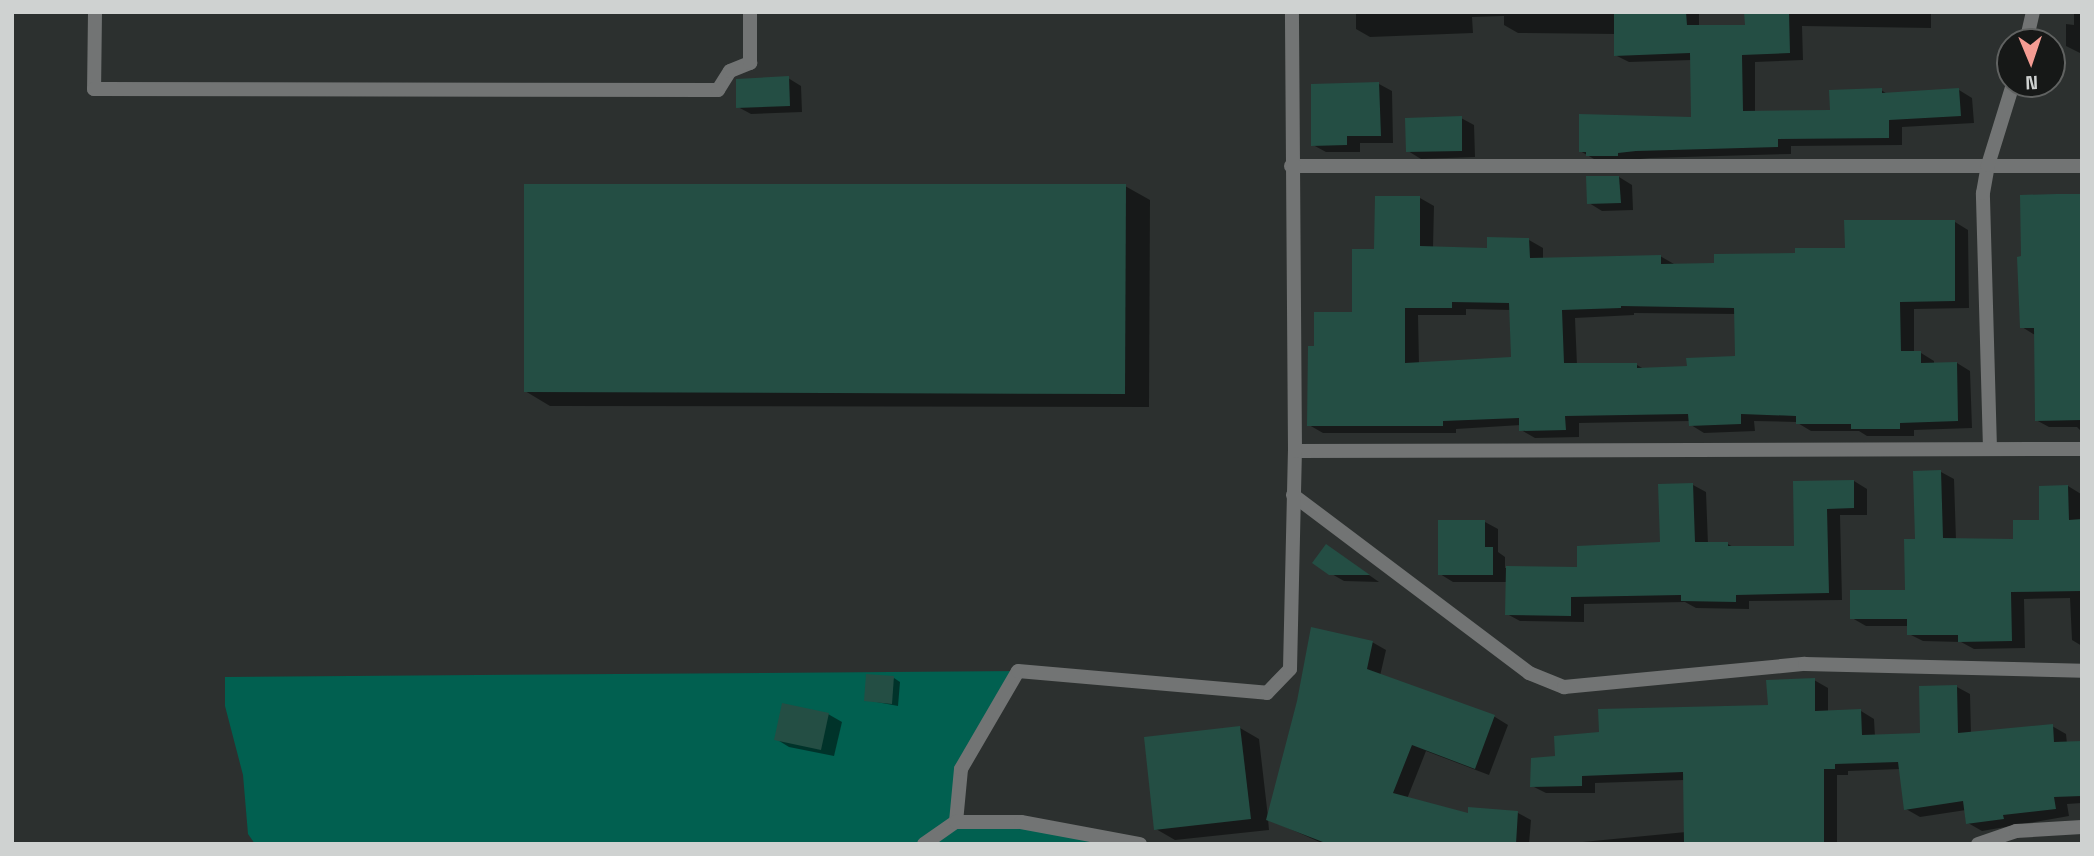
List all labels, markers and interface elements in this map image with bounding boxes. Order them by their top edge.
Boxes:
north arrow [1996,28,2066,98]
text: N [2025,70,2038,95]

